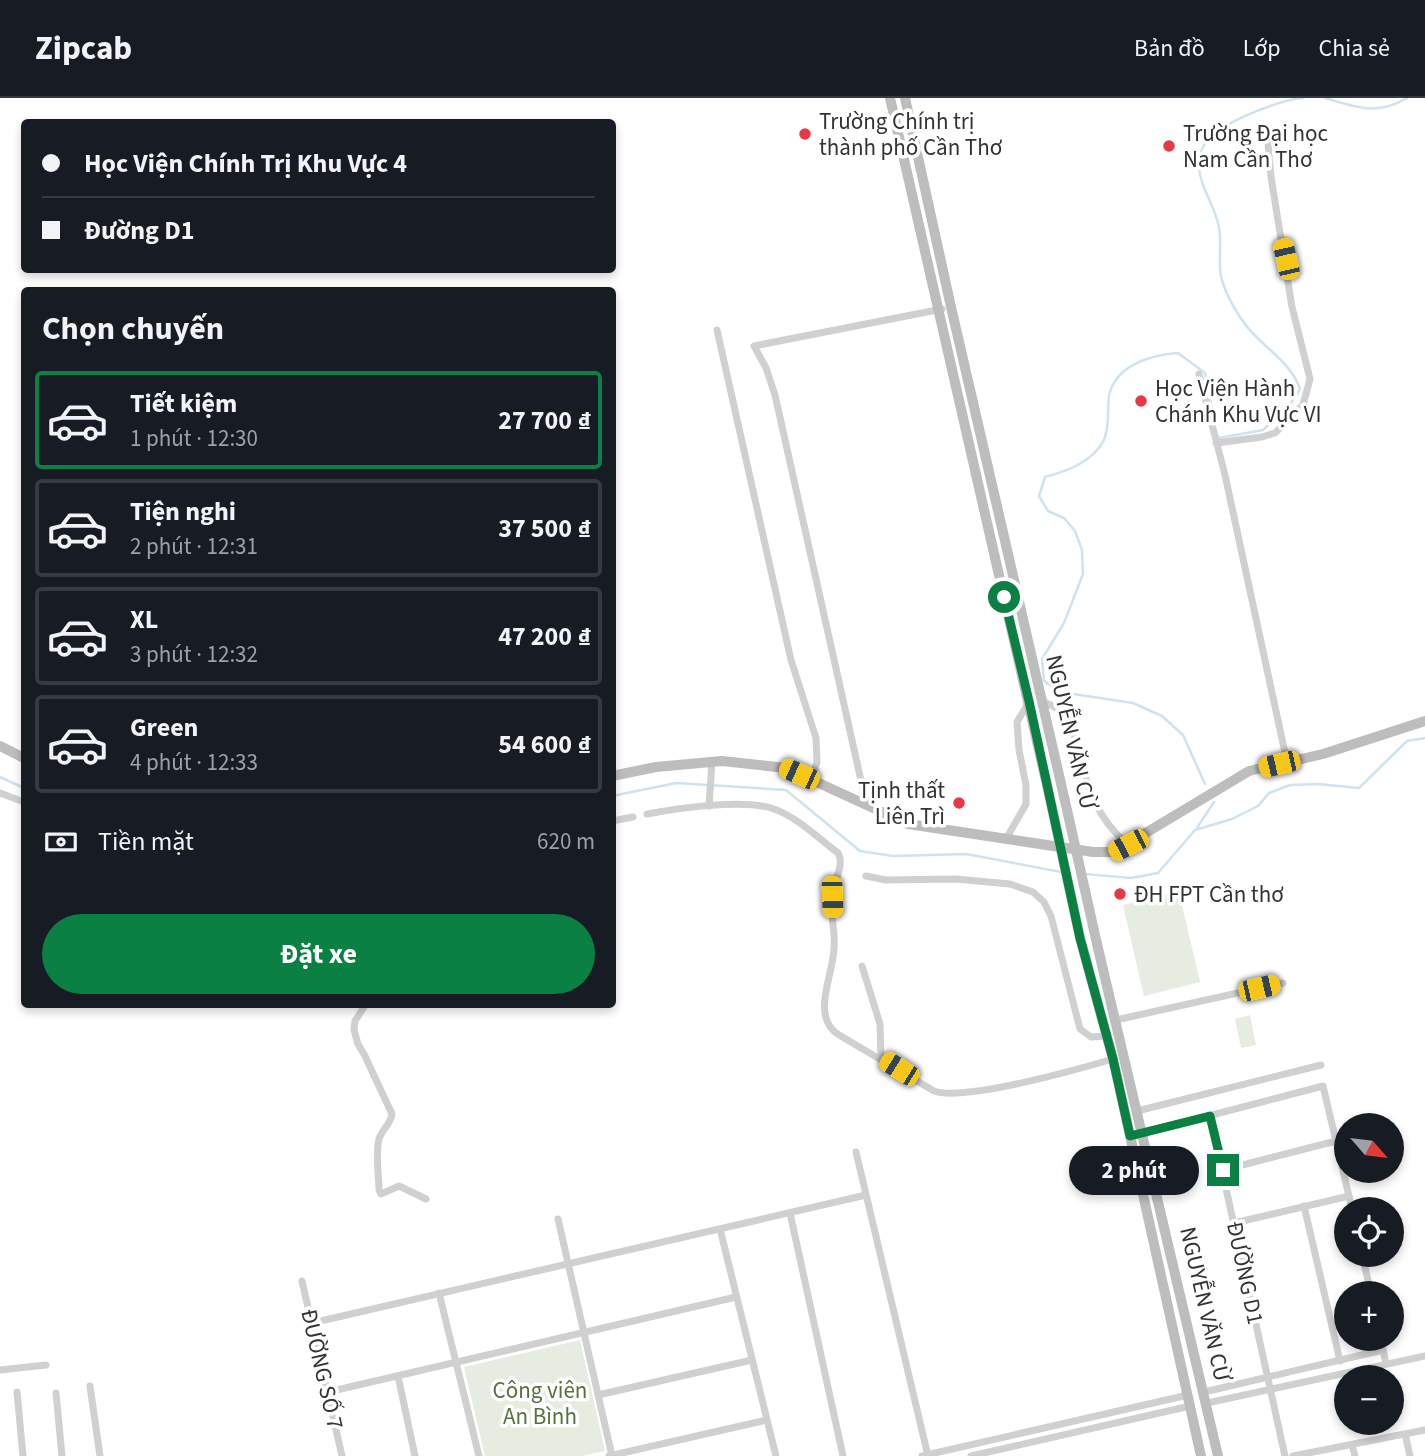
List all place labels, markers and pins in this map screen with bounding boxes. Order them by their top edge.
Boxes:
place label: Trường Chính trị thành phố Cần Thơ [819,105,1003,164]
place label: Trường Đại học Nam Cần Thơ [1183,117,1328,176]
marker: Trường Chính trị thành phố Cần Thơ [797,126,813,142]
marker: Trường Đại học Nam Cần Thơ [1161,138,1177,154]
place label: Học Viện Hành Chánh Khu Vực VI [1155,372,1322,431]
marker: Học Viện Hành Chánh Khu Vực VI [1133,393,1149,409]
place label: Tịnh thất Liên Trì [858,774,945,833]
marker: Tịnh thất Liên Trì [951,795,967,811]
place label: ĐH FPT Cần thơ [1134,878,1284,911]
marker: ĐH FPT Cần thơ [1112,886,1128,902]

